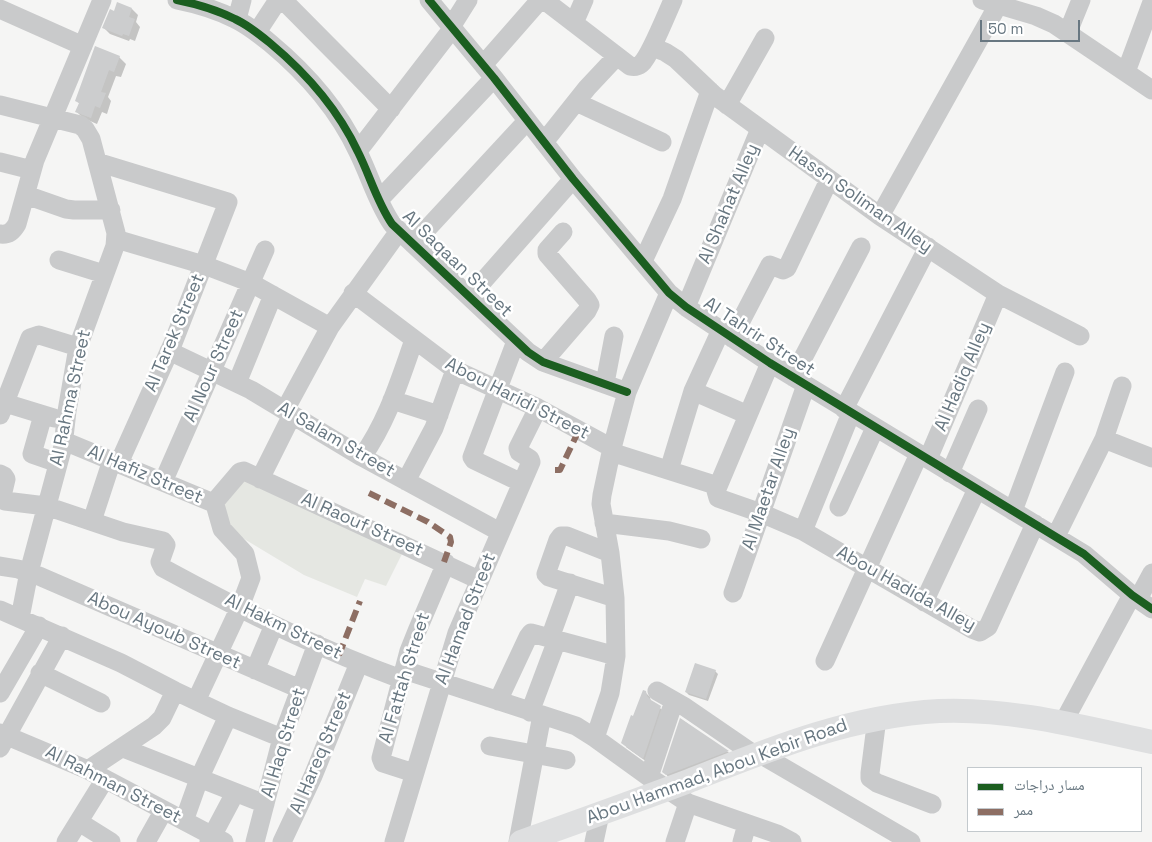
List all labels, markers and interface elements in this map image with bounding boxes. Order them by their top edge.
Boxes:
scale bar [982,10,1082,42]
text: 50 m [988,19,1023,38]
street label: Al Shahat Alley [694,141,764,267]
street label: Hassn Soliman Alley [784,142,936,258]
street label: Al Saqaan Street [398,206,516,322]
street label: Al Tarek Street [140,271,210,395]
street label: Al Tahrir Street [699,293,819,381]
street label: Al Nour Street [180,306,248,426]
street label: Al Hadiq Alley [930,319,996,435]
street label: Al Rahma Street [46,328,96,468]
street label: Abou Haridi Street [441,353,593,445]
street label: Al Salam Street [274,398,398,482]
street label: Al Maetar Alley [738,425,800,553]
street label: Al Hafiz Street [84,441,206,509]
street label: Al Raouf Street [298,488,426,562]
street label: Abou Hadida Alley [833,542,979,636]
street label: Al Hamad Street [431,550,501,688]
street label: Abou Ayoub Street [84,587,244,675]
street label: Al Hakm Street [221,589,345,665]
street label: Al Fattah Street [375,610,435,746]
street label: Al Haq Street [257,686,311,800]
street label: Al Hareq Street [285,689,357,817]
street label: Abou Hammad, Abou Kebir Road [584,715,850,829]
street label: Al Rahman Street [41,741,185,829]
legend [967,767,1142,832]
text: مسار دراجات [1014,775,1085,794]
text: ممر [1014,800,1033,819]

